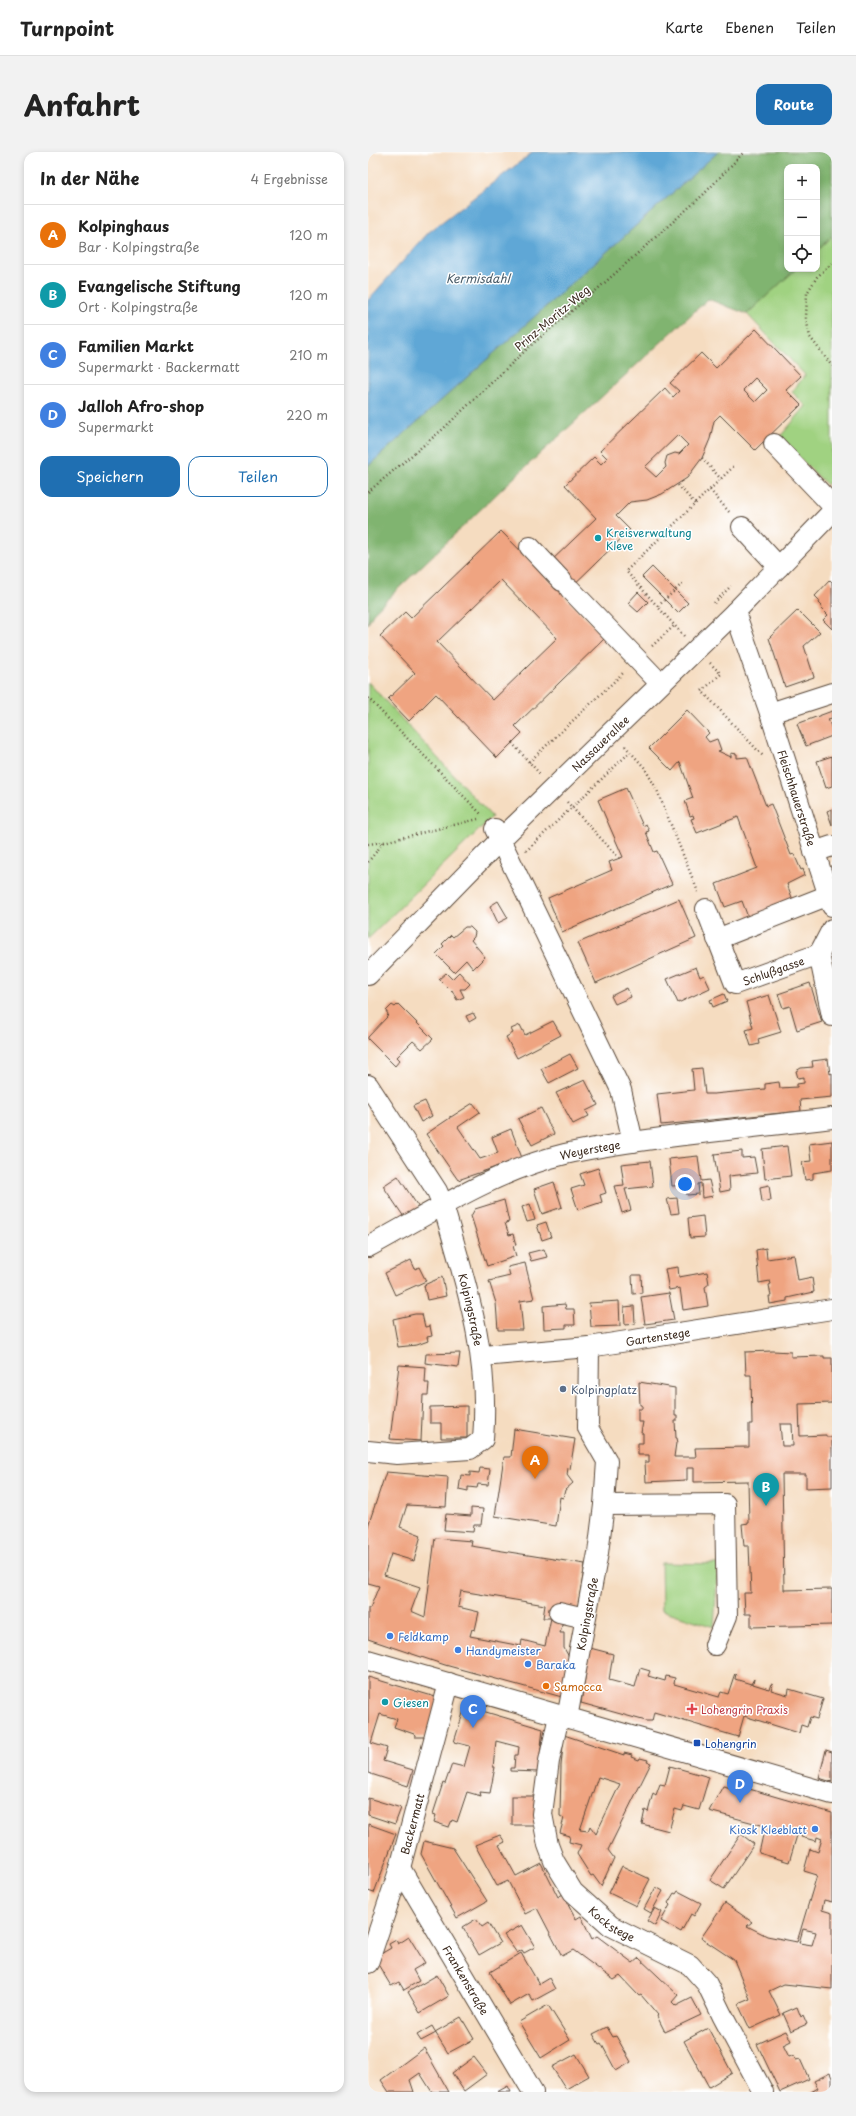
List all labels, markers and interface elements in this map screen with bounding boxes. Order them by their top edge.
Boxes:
text: Turnpoint [20,14,114,42]
text: Karte [665,17,703,38]
text: Ebenen [725,17,774,38]
text: Teilen [796,17,836,38]
text: Anfahrt [24,83,140,126]
button: Route [756,84,832,125]
map controls [784,164,820,272]
button: + [784,164,820,200]
text: In der Nähe [40,165,139,191]
text: 4 Ergebnisse [251,169,328,188]
button: − [784,200,820,236]
text: Kolpinghaus [78,214,169,237]
text: A [48,225,58,244]
text: 120 m [289,225,328,244]
button: locate [784,236,820,272]
text: Bar · Kolpingstraße [78,237,199,256]
water label: Kermisdahl [446,269,512,287]
text: Evangelische Stiftung [78,274,241,297]
street label: Prinz-Moritz-Weg [511,281,593,355]
text: B [49,285,57,304]
text: 120 m [289,285,328,304]
text: Ort · Kolpingstraße [78,297,198,316]
text: Familien Markt [78,334,194,357]
text: C [48,345,58,364]
text: 210 m [289,345,328,364]
text: Supermarkt · Backermatt [78,357,240,376]
text: Jalloh Afro-shop [78,394,204,417]
text: D [48,405,58,424]
text: 220 m [286,405,328,424]
text: Supermarkt [78,417,153,436]
button: Speichern [40,456,180,497]
button: Teilen [188,456,328,497]
place label: Kreisverwaltung Kleve [606,524,692,554]
marker: Kreisverwaltung Kleve [593,533,603,543]
street label: Nassauerallee [567,711,633,775]
street label: Fleischhauerstraße [774,747,821,848]
street label: Schlußgasse [740,951,807,989]
street label: Weyerstege [558,1135,621,1163]
your location [675,1174,695,1194]
street label: Kolpingstraße [455,1271,487,1347]
street label: Gartenstege [624,1323,691,1350]
place label: Kolpingplatz [571,1381,637,1398]
marker: Kolpingplatz [558,1384,568,1394]
pin: A [522,1446,548,1479]
pin: B [753,1473,779,1506]
street label: Kolpingstraße [571,1576,602,1652]
place label: Feldkamp [398,1628,449,1645]
marker: Feldkamp [385,1631,395,1641]
place label: Handymeister [466,1642,542,1659]
marker: Handymeister [453,1645,463,1655]
place label: Baraka [536,1656,576,1673]
marker: Baraka [523,1659,533,1669]
place label: Samocca [554,1678,602,1695]
marker: Samocca [541,1681,551,1691]
place label: Giesen [393,1694,429,1711]
pin: C [460,1695,486,1728]
marker: Giesen [380,1697,390,1707]
place label: Lohengrin Praxis [701,1701,788,1718]
marker: Lohengrin Praxis [686,1703,698,1715]
place label: Lohengrin [705,1735,757,1752]
marker: Lohengrin [692,1738,702,1748]
pin: D [727,1770,753,1803]
street label: Backermatt [395,1791,428,1856]
place label: Kiosk Kleeblatt [729,1821,808,1838]
marker: Kiosk Kleeblatt [810,1824,820,1834]
street label: Kockstege [585,1902,638,1945]
street label: Frankenstraße [439,1942,494,2018]

